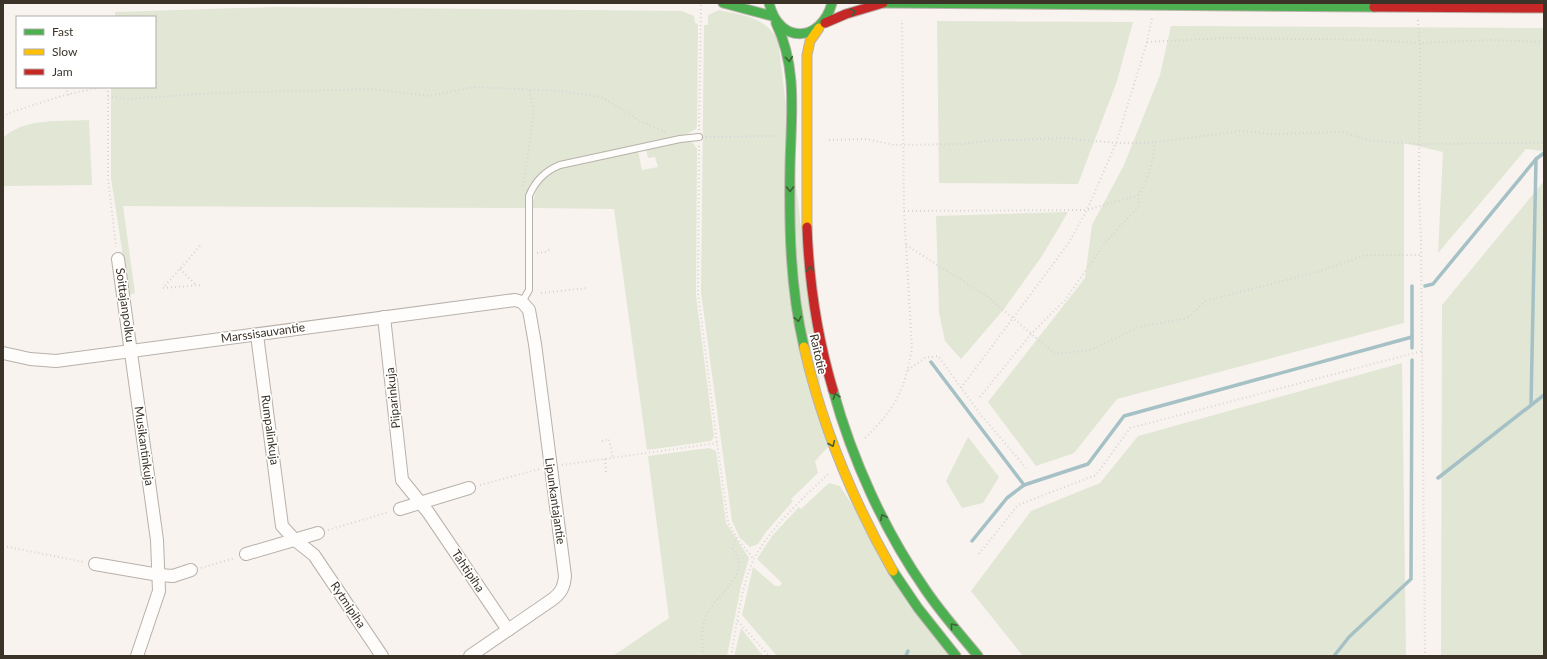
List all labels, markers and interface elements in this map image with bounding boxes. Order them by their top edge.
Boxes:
one-way arrow [850,9,857,17]
legend [16,16,156,88]
text: Fast [52,24,74,39]
text: Slow [52,44,78,59]
one-way arrow [785,56,794,62]
text: Jam [52,64,73,79]
one-way arrow [786,186,794,192]
one-way arrow [805,266,814,272]
street label: Soittajanpolku [113,267,138,343]
one-way arrow [793,316,802,322]
street label: Marssisauvantie [220,319,306,346]
street label: Raitotie [807,332,830,376]
street label: Piiparinkuja [382,367,403,429]
one-way arrow [832,392,841,399]
street label: Rumpalinkuja [258,394,283,466]
street label: Musikantinkuja [131,405,158,487]
one-way arrow [828,440,836,447]
street label: Lipunkantajantie [542,457,569,545]
one-way arrow [880,514,888,521]
street label: Tahtipiha [449,547,488,595]
street label: Rytmipiha [327,579,369,631]
one-way arrow [950,624,957,631]

